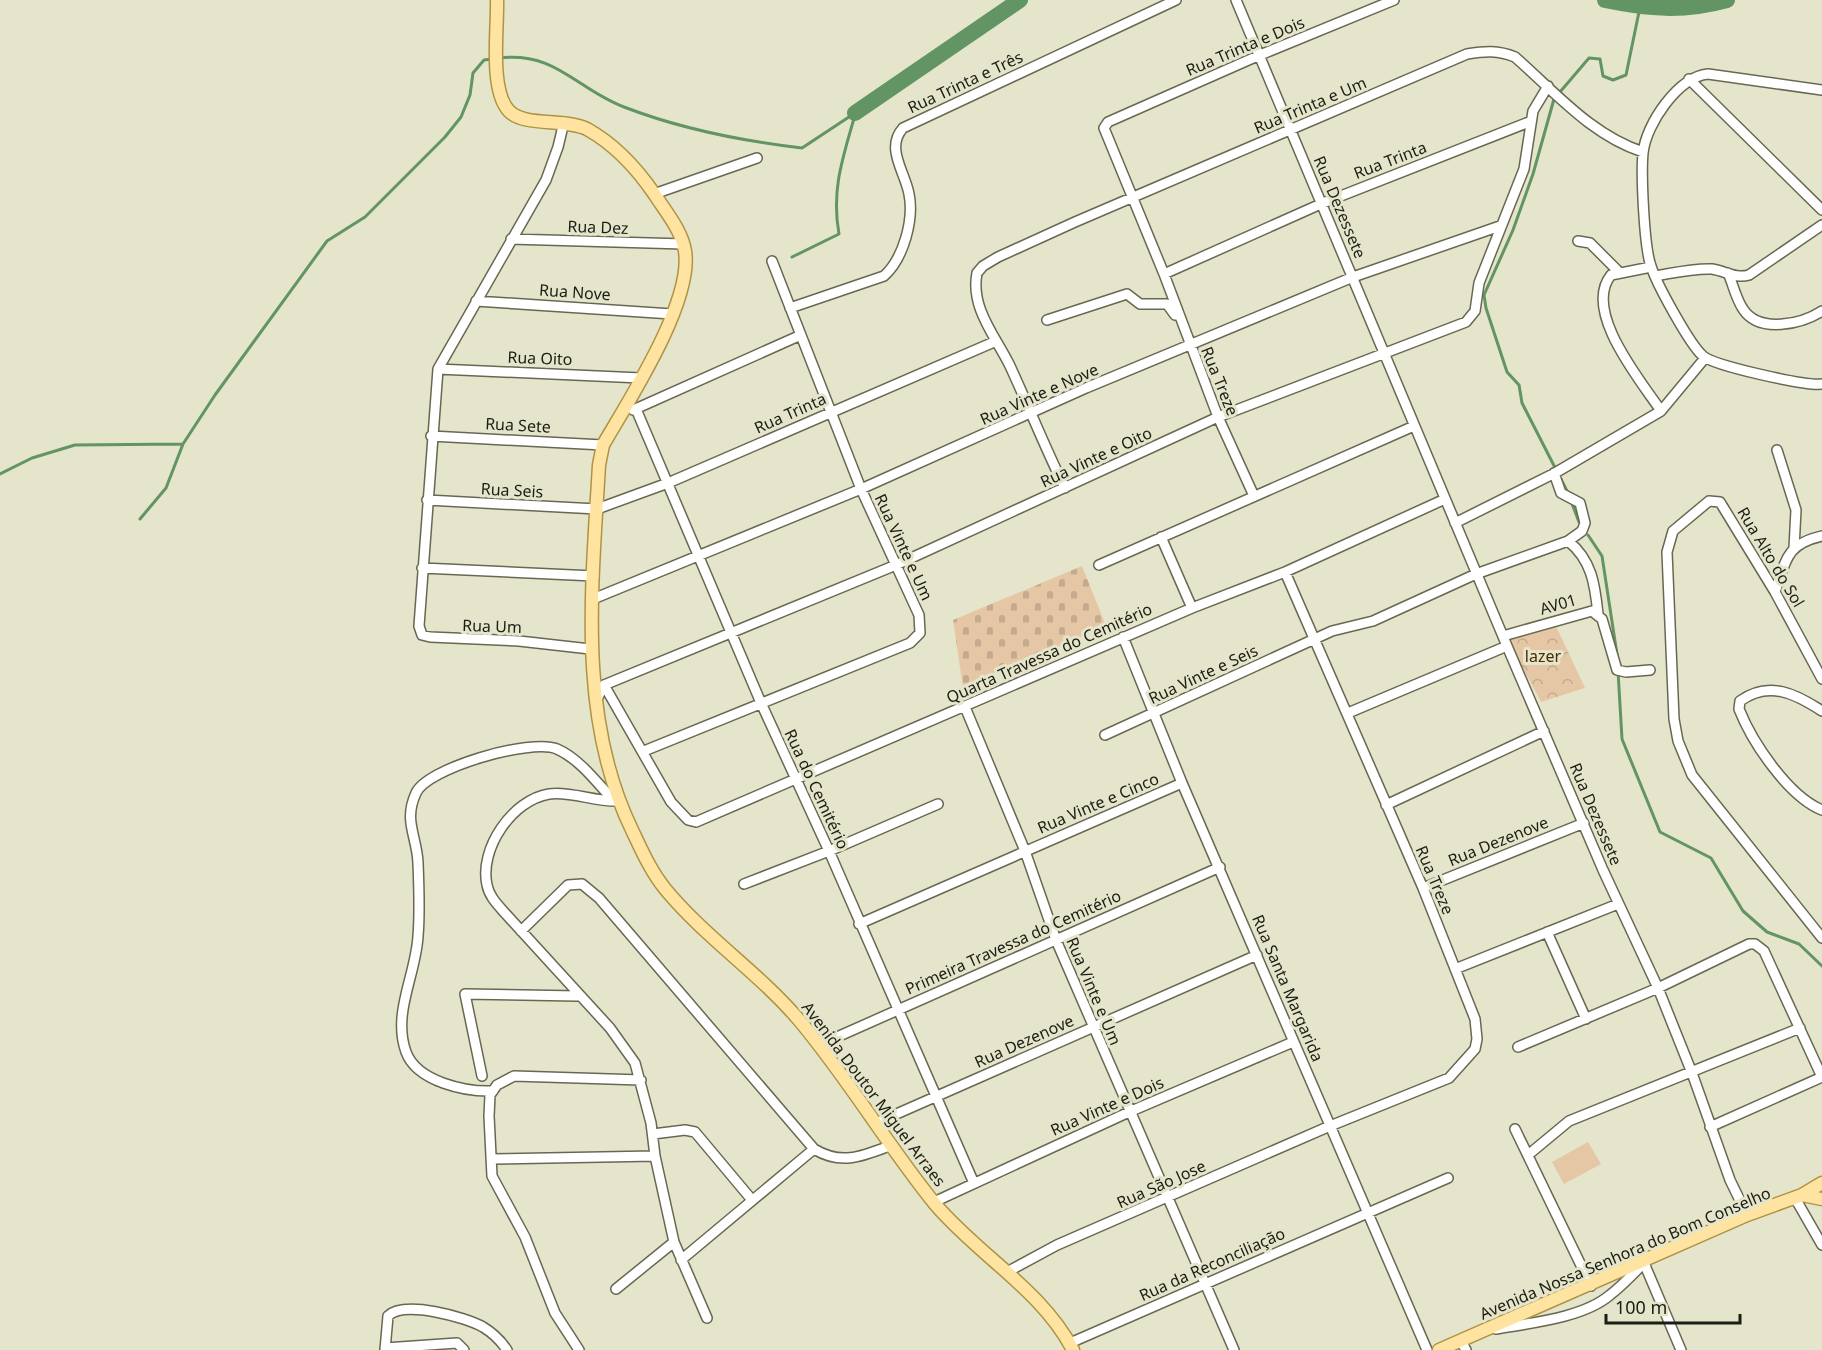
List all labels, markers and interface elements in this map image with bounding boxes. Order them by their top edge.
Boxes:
street label: Rua Trinta e Dois [1182,11,1308,81]
street label: Rua Trinta e Três [904,46,1026,118]
street label: Rua Trinta e Um [1250,71,1370,139]
street label: Rua Trinta [1350,136,1430,184]
street label: Rua Dezessete [1309,152,1371,262]
street label: Rua Dez [567,215,629,239]
street label: Rua Nove [538,279,612,305]
street label: Rua Treze [1196,343,1244,419]
street label: Rua Oito [507,346,573,370]
street label: Rua Vinte e Nove [976,358,1102,430]
street label: Rua Trinta [751,387,829,439]
street label: Rua Sete [485,412,551,438]
street label: Rua Vinte e Oito [1037,421,1155,493]
street label: Rua Seis [480,477,544,503]
street label: Rua Vinte e Um [870,490,938,604]
street label: Rua Alto do Sol [1732,503,1810,611]
street label: AV01 [1537,588,1579,620]
street label: Quarta Travessa do Cemitério [943,598,1155,708]
street label: Rua Um [462,614,522,638]
street label: Rua Vinte e Seis [1145,639,1261,709]
park label: lazer [1525,645,1562,667]
street label: Rua do Cemitério [780,725,854,853]
street label: Rua Dezessete [1565,759,1627,869]
street label: Rua Vinte e Cinco [1034,767,1162,839]
street label: Rua Dezenove [1445,811,1551,871]
street label: Rua Treze [1411,842,1459,918]
street label: Primeira Travessa do Cemitério [902,884,1124,1000]
street label: Rua Santa Margarida [1247,911,1329,1065]
street label: Rua Vinte e Um [1061,934,1127,1048]
street label: Avenida Doutor Miguel Arraes [797,997,951,1191]
street label: Rua Dezenove [971,1009,1077,1073]
street label: Rua Vinte e Dois [1047,1071,1167,1141]
street label: Rua São Jose [1113,1155,1209,1213]
street label: Avenida Nossa Senhora do Bom Conselho [1476,1181,1774,1325]
street label: Rua da Reconciliação [1136,1222,1288,1306]
scale bar [1606,1287,1740,1325]
text: 100 m [1615,1295,1667,1319]

